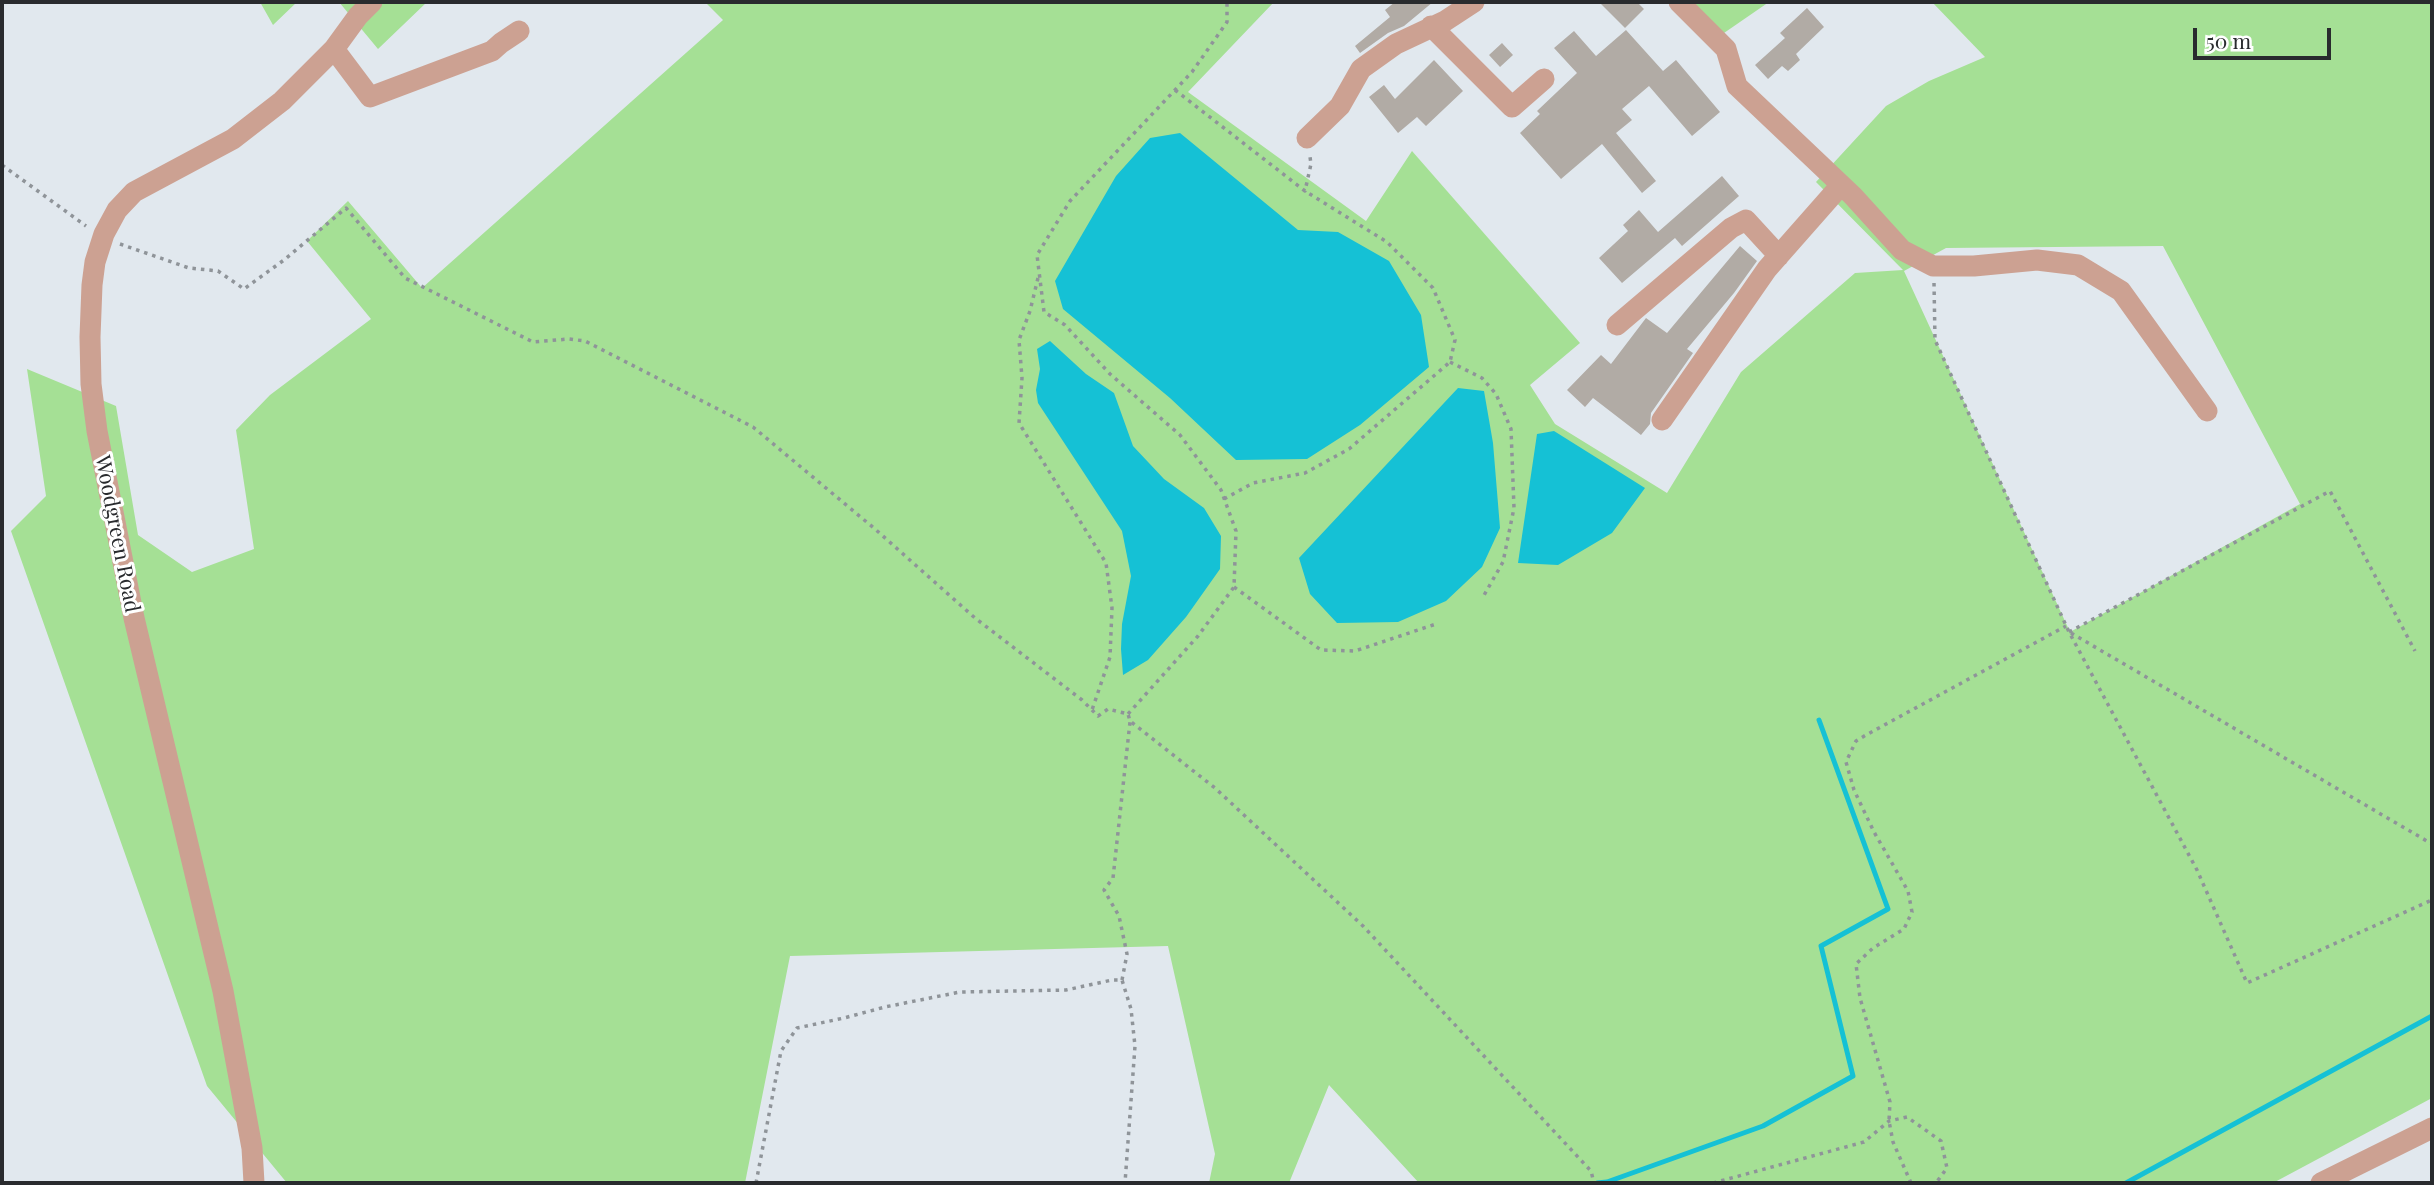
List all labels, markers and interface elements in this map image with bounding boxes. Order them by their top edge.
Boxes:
scale bar [2196,14,2334,58]
text: 50 m [2206,26,2251,54]
street label: Woodgreen Road [89,453,145,615]

